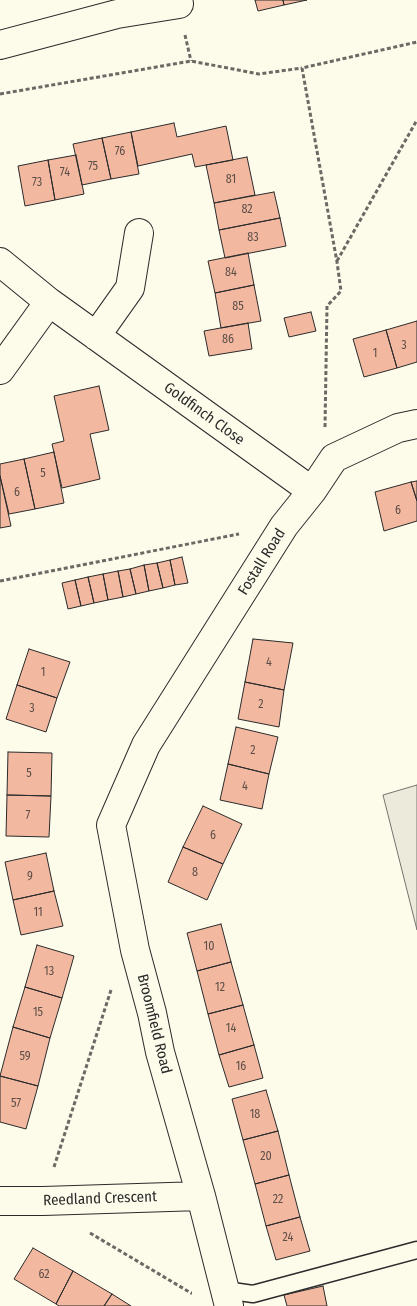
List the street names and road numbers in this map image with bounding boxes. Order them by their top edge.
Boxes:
street label: Goldfinch Close [160,379,248,449]
street label: Fostall Road [235,525,289,599]
street label: Broomfield Road [133,972,175,1076]
street label: Reedland Crescent [43,1188,157,1210]

